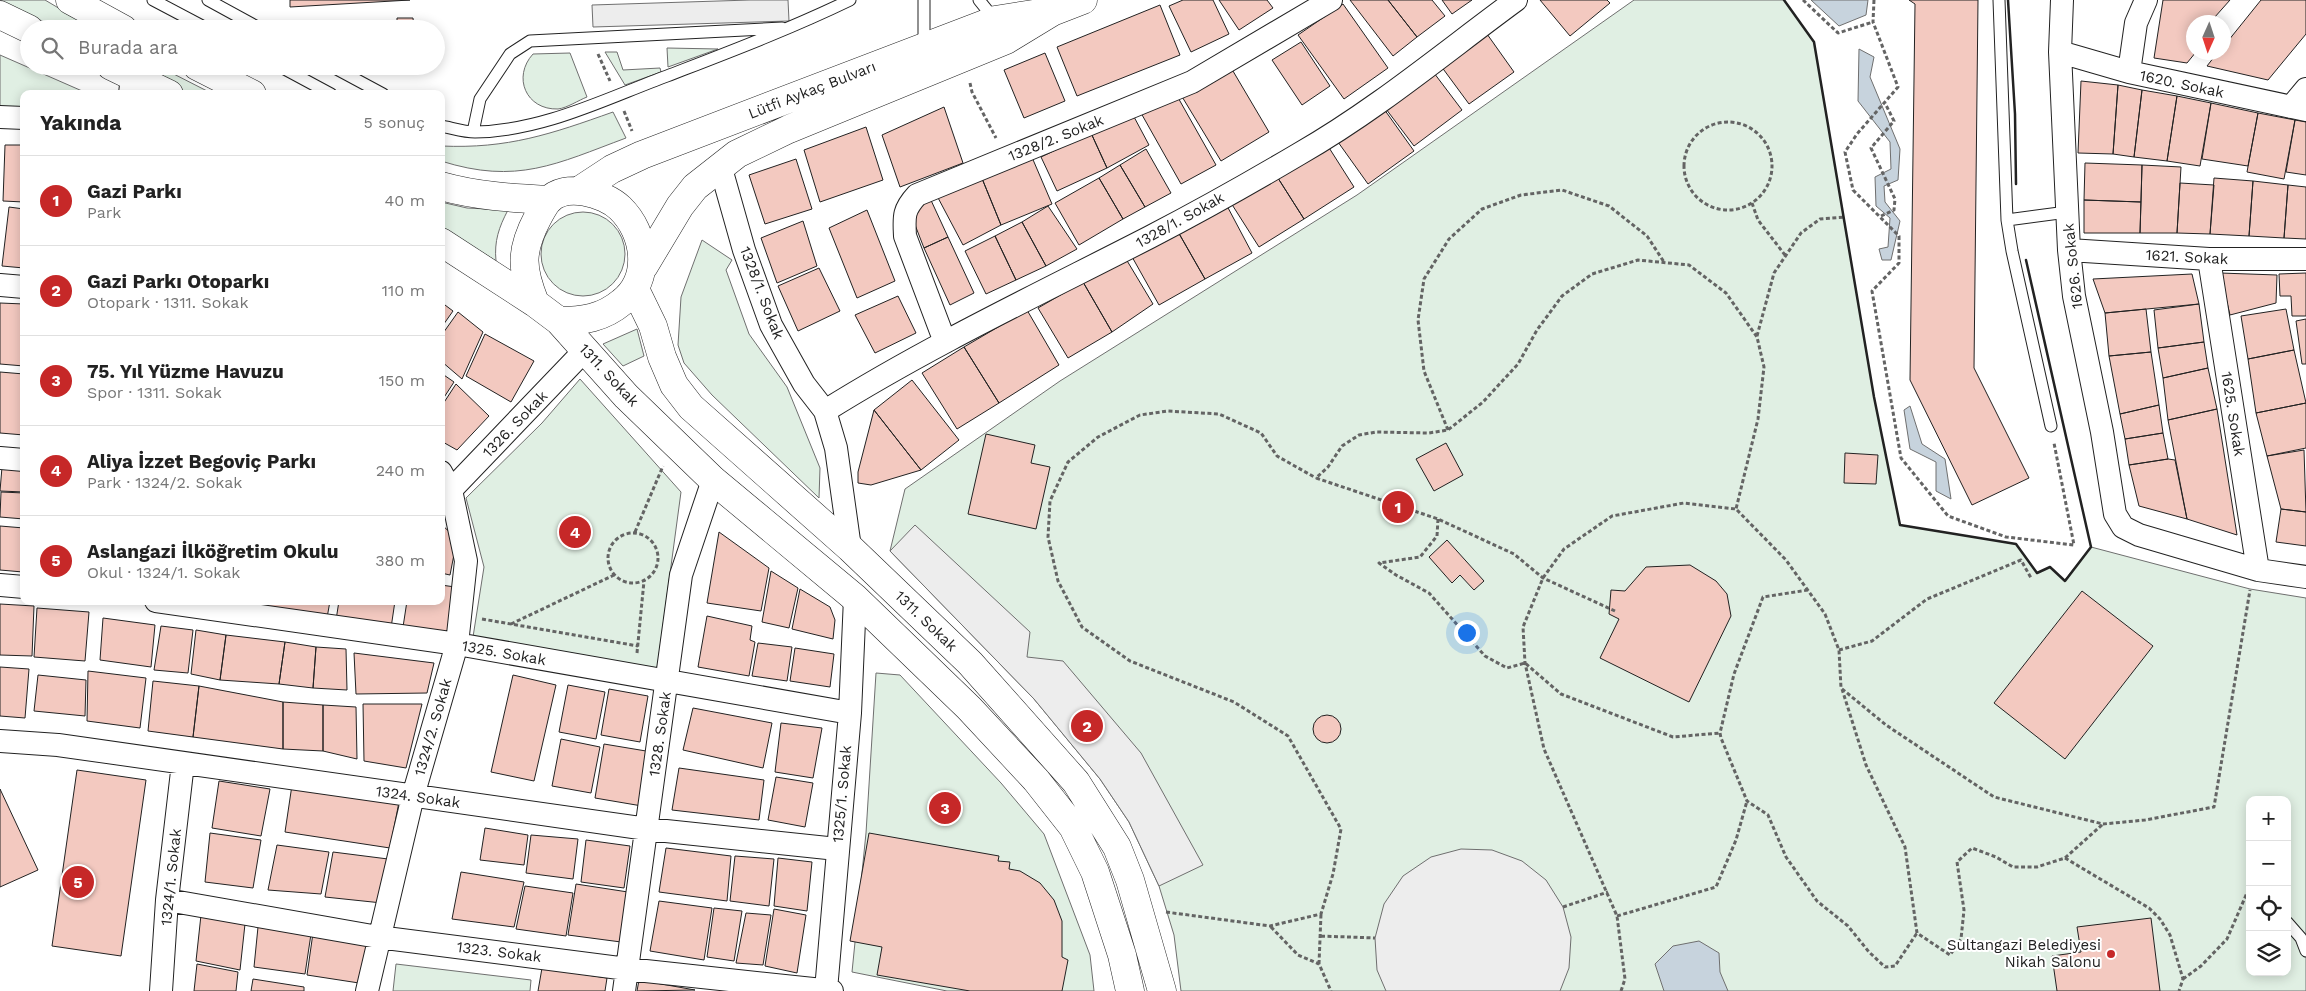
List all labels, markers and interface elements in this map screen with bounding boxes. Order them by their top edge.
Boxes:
north arrow [2186,15,2231,60]
search box [20,20,445,75]
icon: search [38,34,66,62]
text: Burada ara [78,36,178,59]
street label: Lütfi Aykaç Bulvarı [746,57,878,123]
street label: 1620. Sokak [2138,66,2226,102]
text: Yakında [40,110,121,135]
street label: 1328/2. Sokak [1006,111,1107,165]
text: 5 sonuç [363,113,425,132]
text: Gazi Parkı [87,180,182,203]
street label: 1328/1. Sokak [1133,188,1228,252]
text: 1 [53,191,59,210]
text: 40 m [385,191,425,210]
text: Park [87,203,121,222]
street label: 1626. Sokak [2060,222,2086,310]
street label: 1328/1. Sokak [736,244,788,342]
street label: 1621. Sokak [2145,246,2229,268]
text: Gazi Parkı Otoparkı [87,270,269,293]
text: 2 [51,281,61,300]
text: 110 m [382,281,425,300]
text: Otopark · 1311. Sokak [87,293,248,312]
street label: 1311. Sokak [575,340,643,411]
text: 75. Yıl Yüzme Havuzu [87,360,284,383]
street label: 1625. Sokak [2217,370,2249,458]
text: 3 [51,371,61,390]
text: 150 m [379,371,425,390]
text: Spor · 1311. Sokak [87,383,222,402]
street label: 1326. Sokak [479,387,552,461]
text: Aliya İzzet Begoviç Parkı [87,450,316,473]
text: 4 [51,461,61,480]
text: 240 m [376,461,425,480]
text: Park · 1324/2. Sokak [87,473,242,492]
pin: 1 [1382,488,1414,526]
pin: 4 [559,513,591,551]
text: Aslangazi İlköğretim Okulu [87,540,338,563]
text: 5 [51,551,61,570]
text: 380 m [375,551,425,570]
text: Okul · 1324/1. Sokak [87,563,240,582]
street label: 1311. Sokak [891,587,961,655]
your location [1454,620,1480,646]
street label: 1325. Sokak [461,637,548,669]
street label: 1324/2. Sokak [411,676,456,778]
street label: 1328. Sokak [645,690,675,778]
pin: 2 [1071,707,1103,745]
street label: 1325/1. Sokak [829,744,855,843]
street label: 1324. Sokak [375,782,462,812]
pin: 3 [929,789,961,827]
map controls [2246,796,2291,976]
button: + [2246,796,2291,841]
street label: 1324/1. Sokak [157,827,185,926]
button: − [2246,841,2291,886]
pin: 5 [62,863,94,901]
button: locate [2246,886,2291,931]
button: layers [2246,931,2291,976]
place label: Sultangazi Belediyesi Nikah Salonu [1947,936,2101,971]
street label: 1323. Sokak [456,938,543,966]
marker: Sultangazi Belediyesi Nikah Salonu [2105,948,2117,960]

